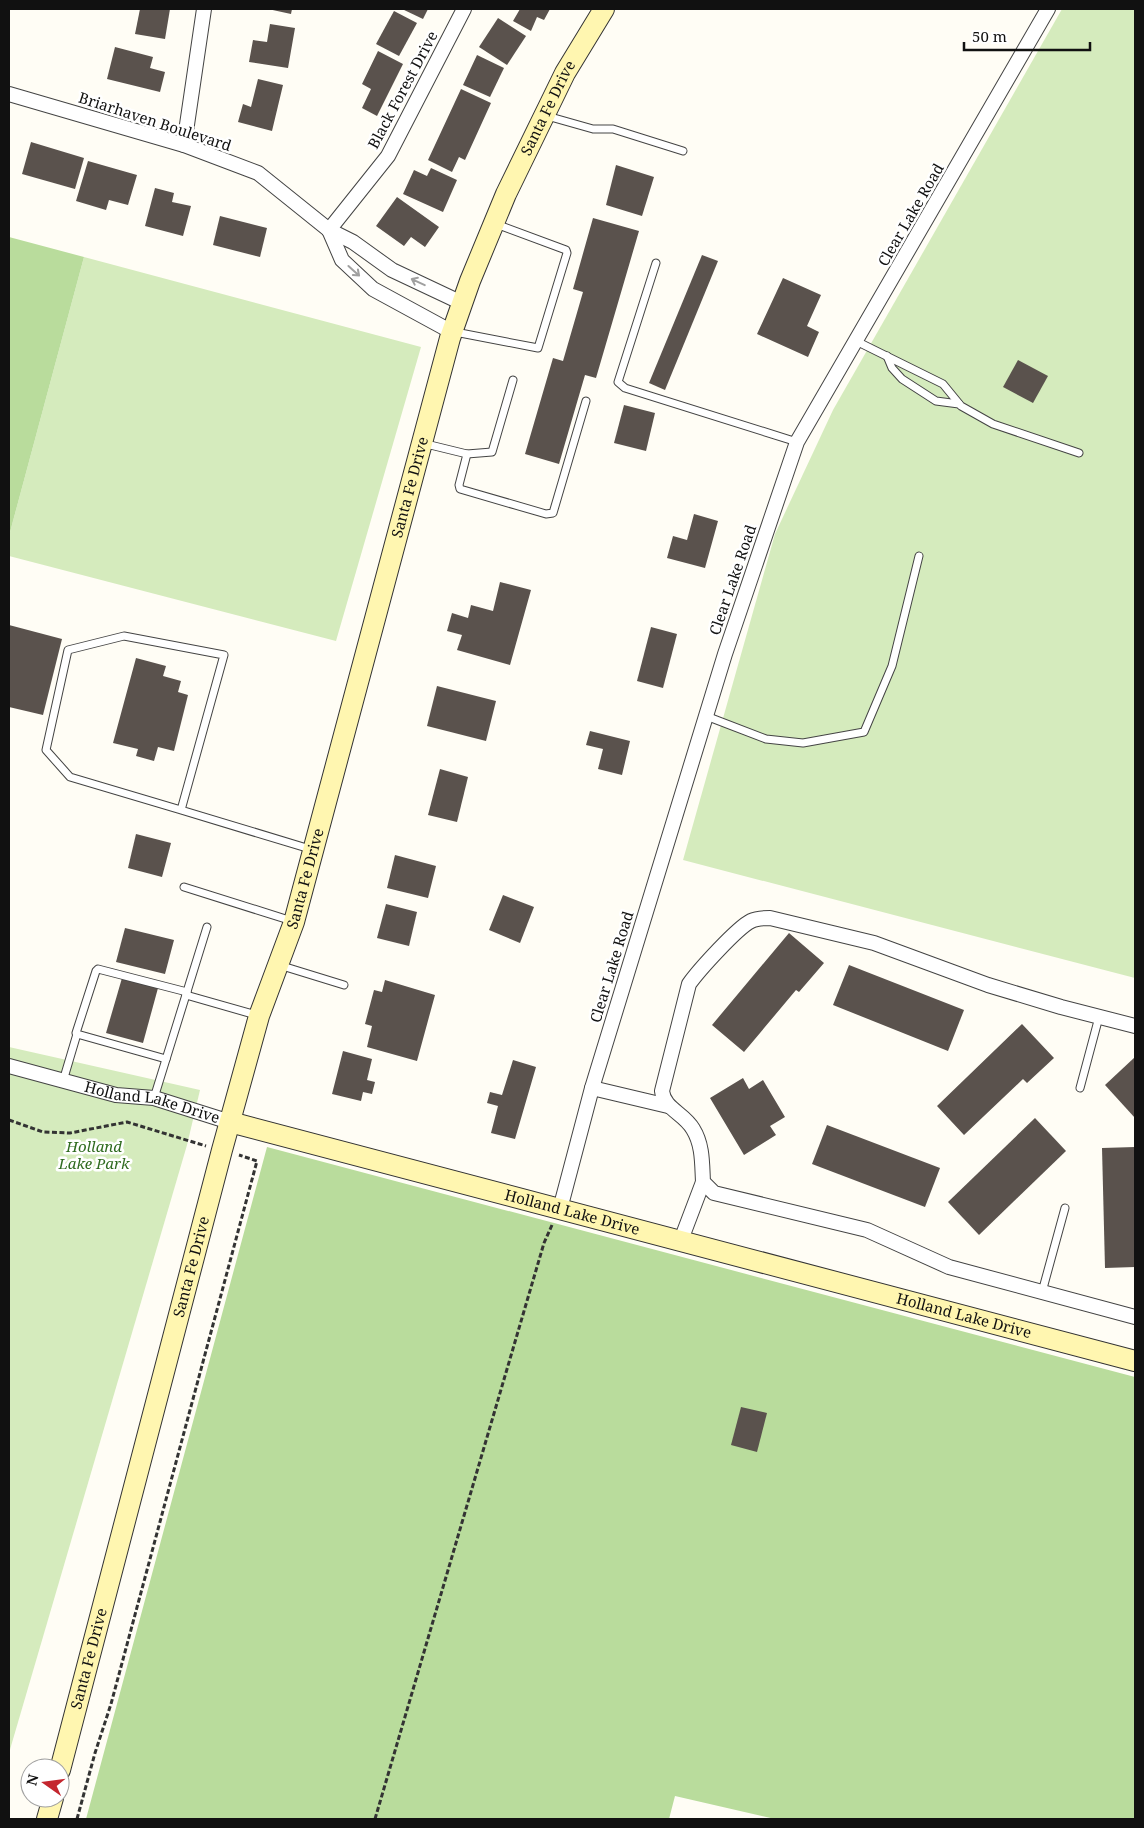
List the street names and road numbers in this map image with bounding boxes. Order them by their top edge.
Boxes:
street label: Black Forest Drive [363,27,442,152]
street label: Santa Fe Drive [515,56,579,158]
street label: Briarhaven Boulevard [76,87,234,155]
street label: Clear Lake Road [873,159,948,270]
street label: Santa Fe Drive [386,434,432,540]
street label: Clear Lake Road [704,522,760,638]
street label: Santa Fe Drive [281,826,328,932]
street label: Clear Lake Road [585,908,638,1025]
street label: Holland Lake Drive [82,1076,223,1127]
street label: Holland Lake Drive [503,1184,642,1239]
street label: Santa Fe Drive [168,1214,213,1319]
street label: Holland Lake Drive [894,1287,1034,1342]
street label: Santa Fe Drive [65,1606,111,1711]

